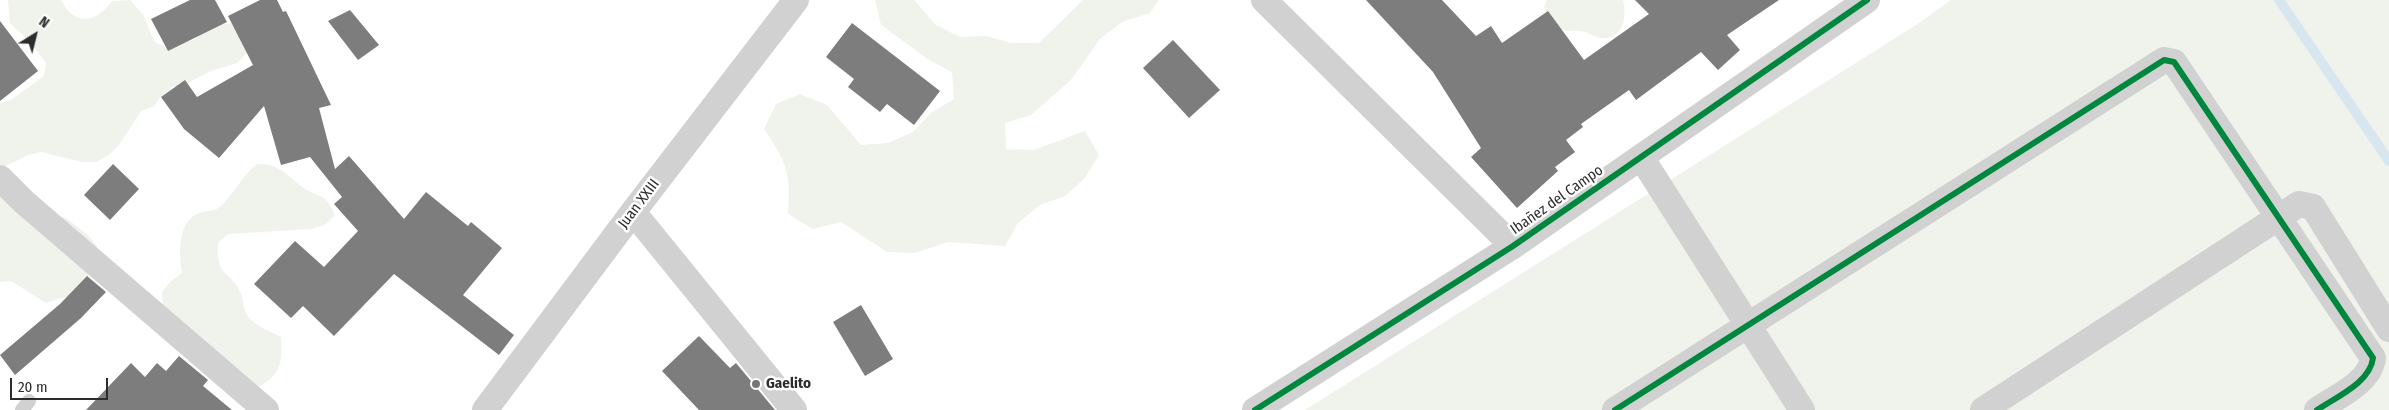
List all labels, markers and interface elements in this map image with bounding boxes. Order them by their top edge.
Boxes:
north arrow [10,10,60,60]
text: N [36,13,52,32]
street label: Ibañez del Campo [1507,161,1607,239]
street label: Juan XXIII [615,176,663,232]
scale bar [12,368,110,400]
place label: Gaelito [766,375,811,393]
text: 20 m [18,378,48,396]
marker: Gaelito [750,378,762,390]

